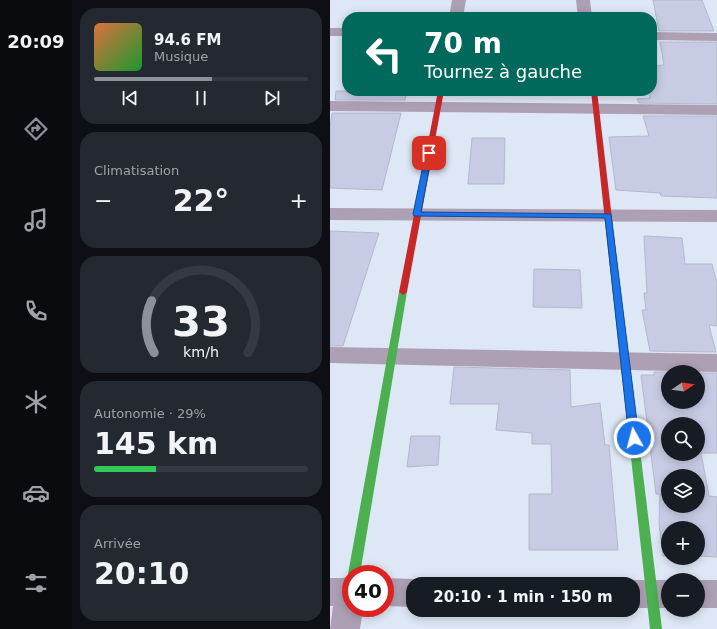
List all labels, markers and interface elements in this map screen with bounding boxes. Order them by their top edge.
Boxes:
text: 70 m [424,27,502,60]
icon: left [358,28,410,80]
text: 20:09 [7,31,65,52]
text: 94.6 FM [154,31,221,49]
text: Musique [154,49,208,64]
text: Tournez à gauche [424,61,582,82]
icon: previous [119,87,141,109]
icon: pause [190,87,212,109]
icon: next [261,87,283,109]
icon: directions [22,115,50,143]
pin [412,136,446,170]
icon: arrive [418,142,440,164]
text: Climatisation [94,163,179,178]
text: 22° [173,183,229,218]
text: − [94,188,112,213]
text: + [290,188,308,213]
icon: music [22,206,50,234]
text: 33 [172,296,230,345]
icon: phone [22,297,50,325]
text: km/h [183,343,219,359]
north arrow [661,365,705,409]
map controls [661,365,705,617]
icon: climate [22,388,50,416]
text: Autonomie · 29% [94,406,206,421]
position arrow [613,417,655,459]
button: search [661,417,705,461]
text: 145 km [94,426,218,461]
button: layers [661,469,705,513]
icon: car [22,479,50,507]
button: + [661,521,705,565]
text: Arrivée [94,536,141,551]
text: 20:10 [94,556,190,591]
speed limit sign: 40 [342,565,394,617]
icon: filters [22,569,50,597]
button: − [661,573,705,617]
text: 20:10 · 1 min · 150 m [433,588,613,606]

